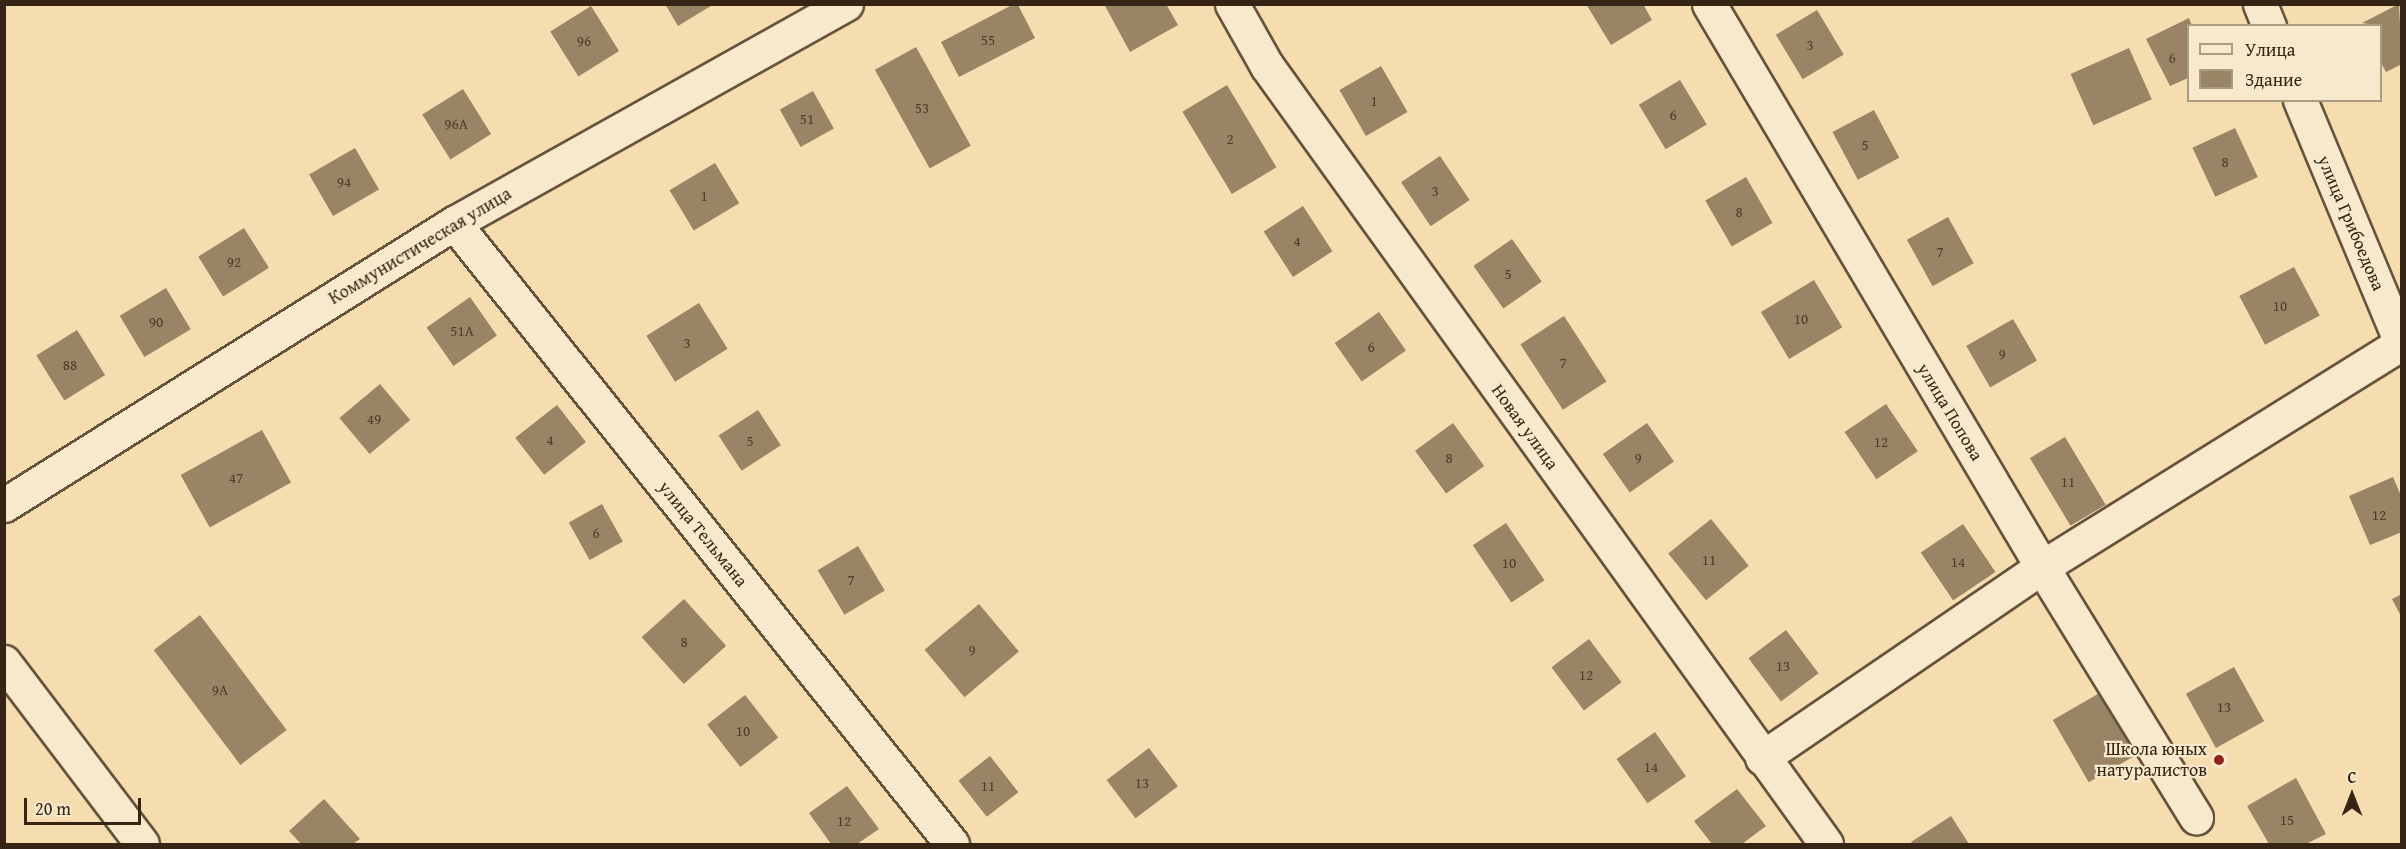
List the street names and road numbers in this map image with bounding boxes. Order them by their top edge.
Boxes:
street label: улица Грибоедова [2313,152,2389,294]
street label: Коммунистическая улица [325,183,515,309]
street label: улица Попова [1912,359,1988,465]
street label: Новая улица [1487,380,1563,474]
street label: улица Тельмана [654,477,752,591]

